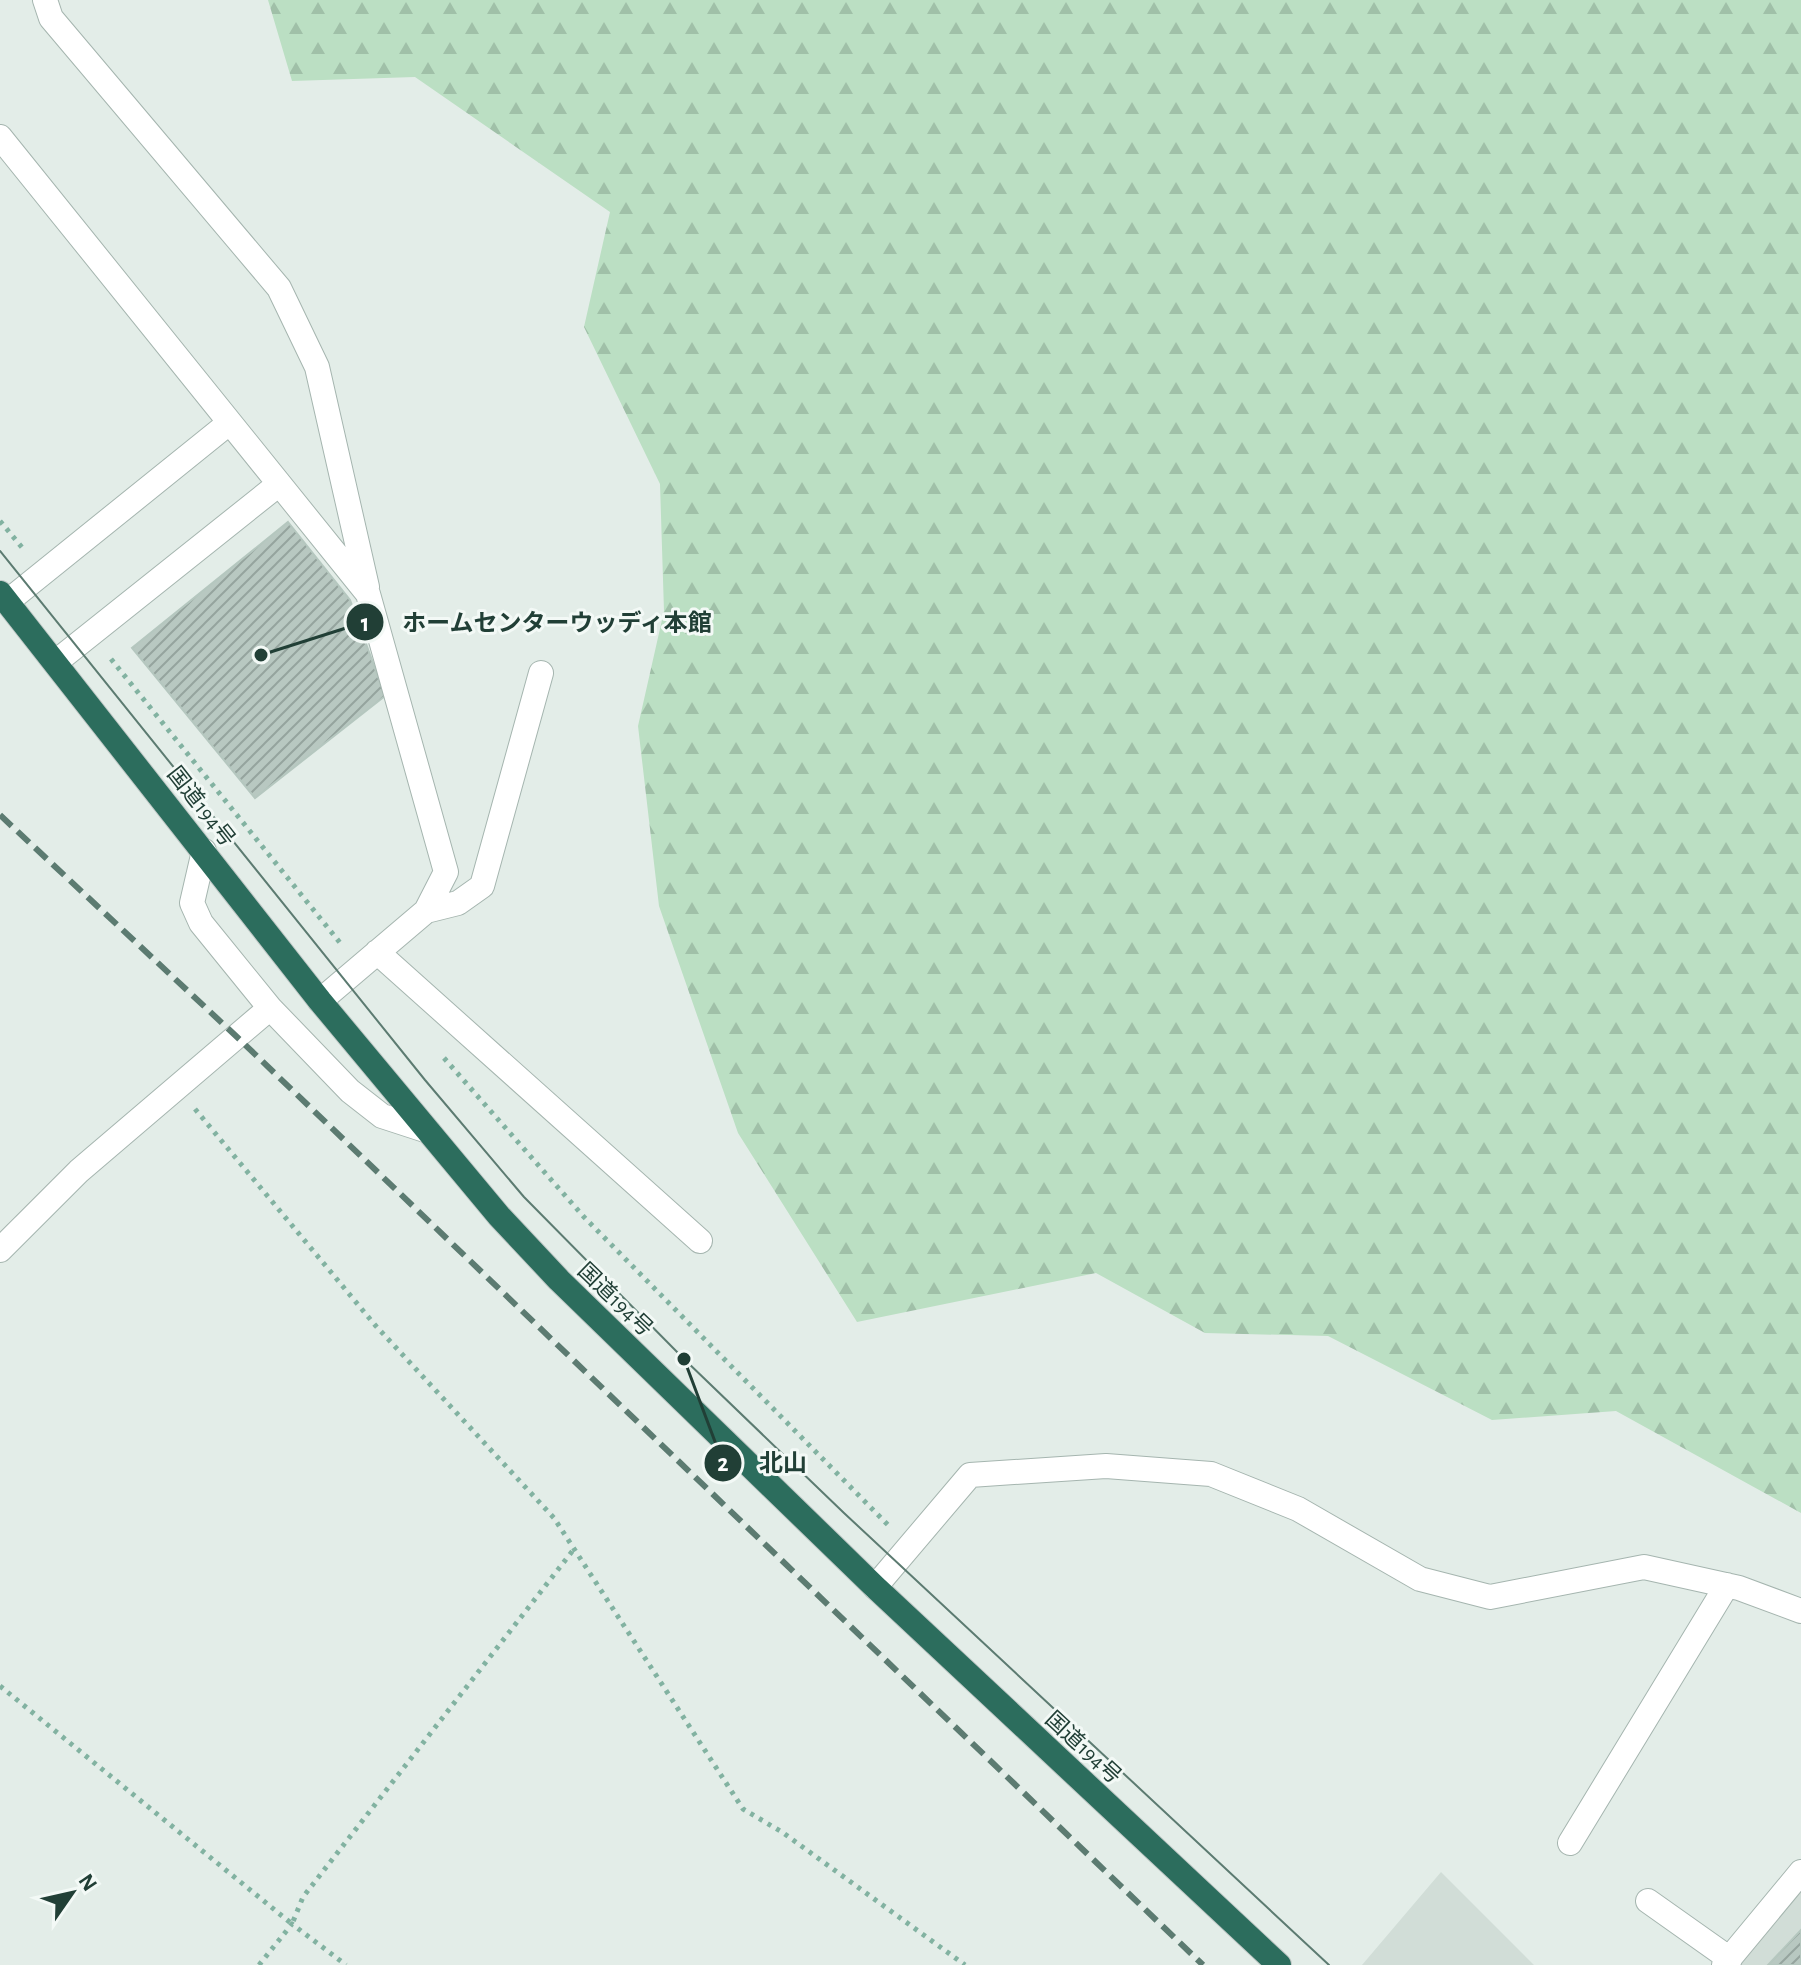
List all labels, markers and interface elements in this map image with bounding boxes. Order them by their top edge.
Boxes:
callout: ホームセンターウッディ本館 [345,598,729,646]
text: ホームセンターウッディ本館 [402,610,712,636]
text: 1 [361,612,369,636]
street label: 国道194号 [163,762,240,851]
street label: 国道194号 [574,1258,658,1340]
callout: 北山 [703,1439,823,1487]
text: 北山 [759,1450,807,1476]
text: 2 [717,1452,729,1476]
street label: 国道194号 [1041,1707,1126,1788]
north arrow [32,1853,112,1933]
text: N [74,1870,101,1895]

